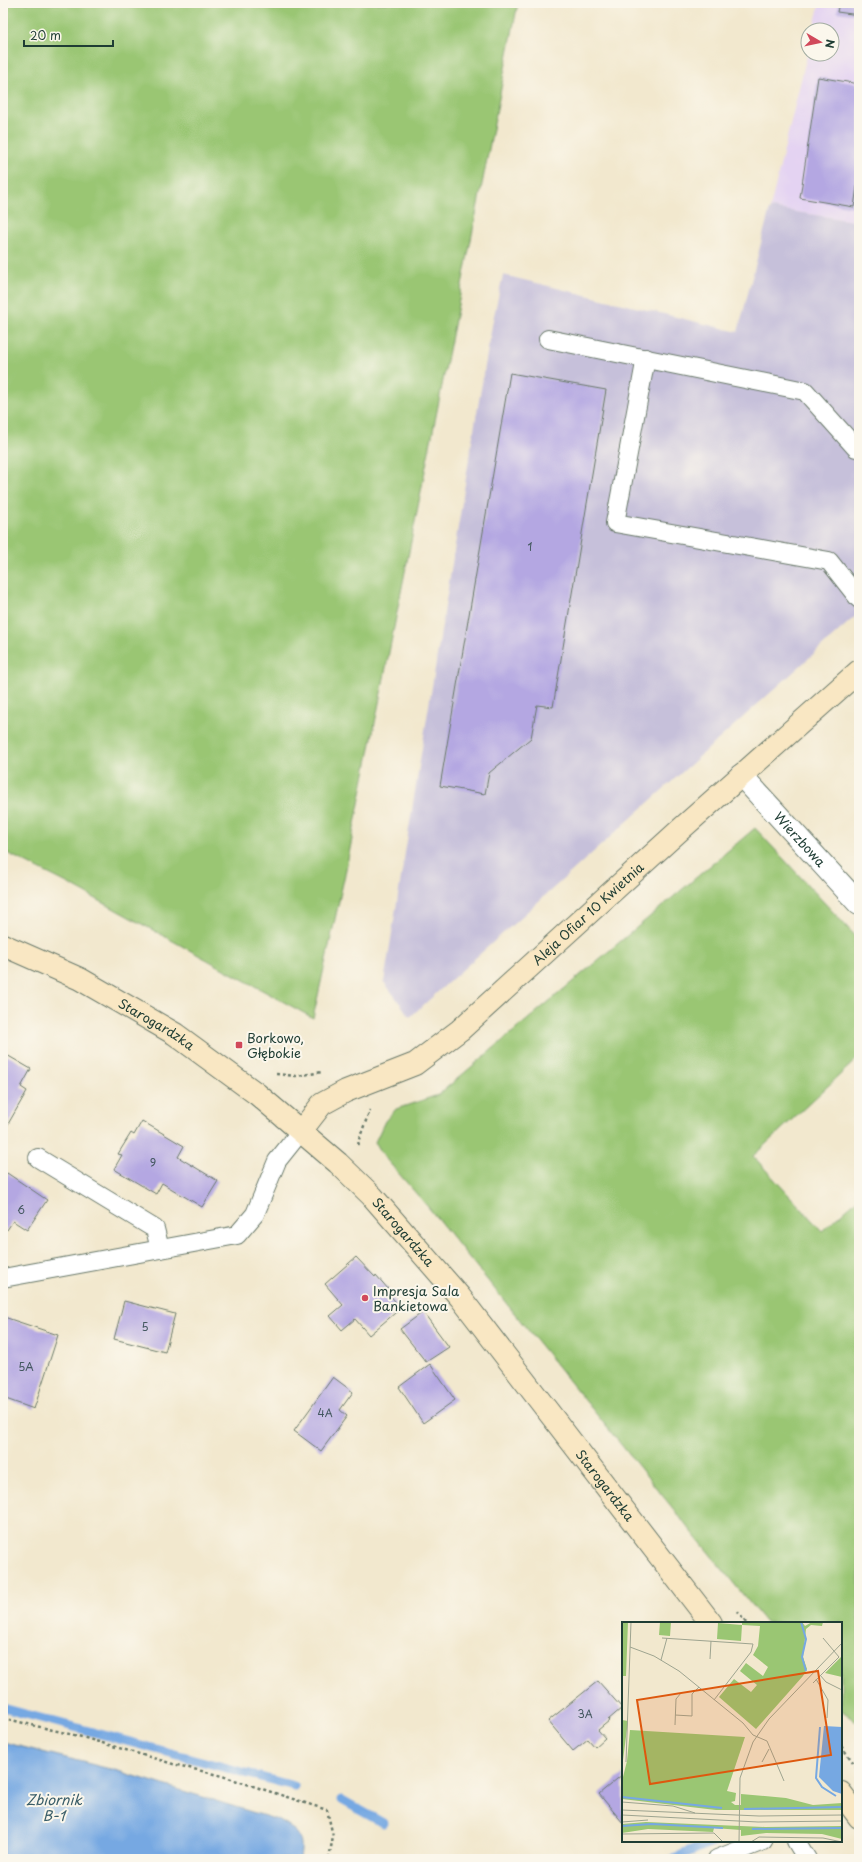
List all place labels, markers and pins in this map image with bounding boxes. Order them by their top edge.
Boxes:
place label: Borkowo, Głębokie [247,1028,304,1062]
marker: Borkowo, Głębokie [234,1040,244,1050]
place label: Impresja Sala Bankietowa [373,1281,460,1315]
marker: Impresja Sala Bankietowa [360,1293,370,1303]

